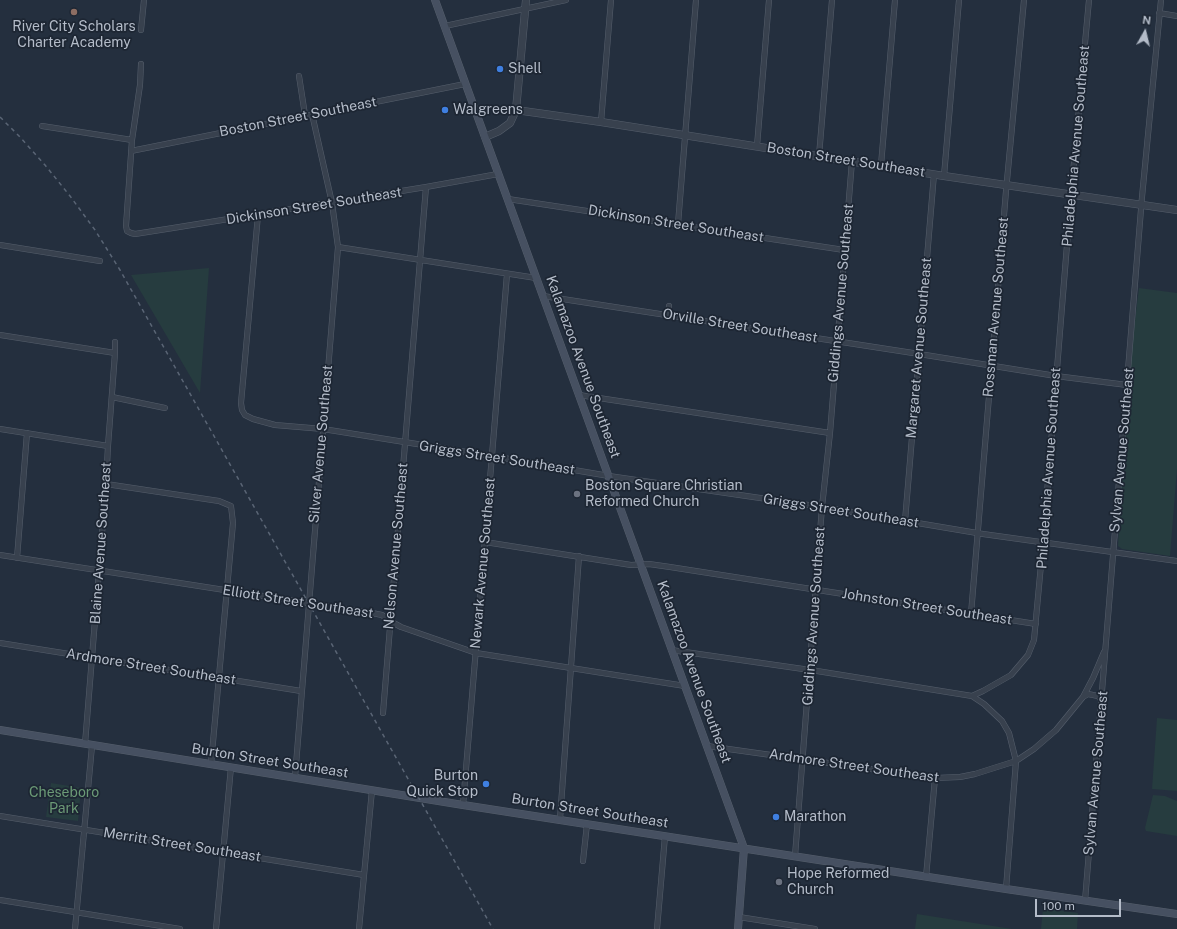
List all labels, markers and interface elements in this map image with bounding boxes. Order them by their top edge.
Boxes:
marker: River City Scholars Charter Academy [69,7,79,17]
north arrow [1125,12,1165,52]
text: N [1142,14,1152,27]
place label: River City Scholars Charter Academy [12,19,136,52]
street label: Philadelphia Avenue Southeast [1059,45,1093,247]
place label: Shell [508,61,542,77]
marker: Shell [495,64,505,74]
street label: Boston Street Southeast [218,93,378,141]
place label: Walgreens [453,102,523,118]
marker: Walgreens [440,105,450,115]
street label: Boston Street Southeast [766,139,926,181]
street label: Dickinson Street Southeast [225,184,403,228]
street label: Dickinson Street Southeast [587,202,765,246]
street label: Giddings Avenue Southeast [825,203,857,383]
street label: Rossman Avenue Southeast [980,216,1012,398]
street label: Margaret Avenue Southeast [903,257,935,439]
street label: Kalamazoo Avenue Southeast [542,273,624,461]
street label: Orville Street Southeast [661,305,819,347]
street label: Silver Avenue Southeast [306,364,336,524]
street label: Philadelphia Avenue Southeast [1034,367,1064,569]
street label: Sylvan Avenue Southeast [1106,367,1138,533]
street label: Griggs Street Southeast [418,437,576,479]
street label: Blaine Avenue Southeast [87,461,115,625]
street label: Nelson Avenue Southeast [380,462,412,630]
street label: Newark Avenue Southeast [467,477,499,649]
place label: Boston Square Christian Reformed Church [585,478,742,510]
marker: Boston Square Christian Reformed Church [572,489,582,499]
street label: Griggs Street Southeast [762,490,920,532]
street label: Giddings Avenue Southeast [799,526,829,706]
street label: Kalamazoo Avenue Southeast [653,578,735,766]
street label: Elliott Street Southeast [221,582,375,622]
street label: Johnston Street Southeast [841,585,1013,629]
street label: Ardmore Street Southeast [65,645,237,689]
street label: Sylvan Avenue Southeast [1080,690,1112,856]
street label: Burton Street Southeast [190,740,350,782]
street label: Ardmore Street Southeast [768,746,940,786]
place label: Burton Quick Stop [406,768,478,800]
marker: Burton Quick Stop [481,779,491,789]
park label: Cheseboro Park [29,785,99,818]
street label: Burton Street Southeast [510,790,670,832]
place label: Marathon [784,809,846,825]
marker: Marathon [771,812,781,822]
street label: Merritt Street Southeast [102,824,262,866]
place label: Hope Reformed Church [787,866,889,898]
marker: Hope Reformed Church [774,877,784,887]
scale bar [1037,891,1123,917]
text: 100 m [1042,899,1075,913]

